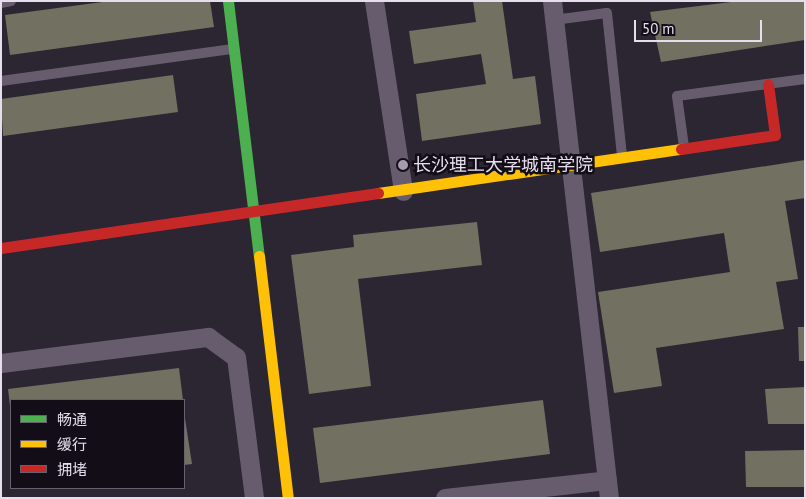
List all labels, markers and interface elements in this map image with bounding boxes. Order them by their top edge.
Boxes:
scale bar [636,10,764,42]
text: 50 m [642,19,675,38]
place label: 长沙理工大学城南学院 [413,154,593,176]
marker: 长沙理工大学城南学院 [397,159,409,171]
legend [10,399,185,489]
text: 畅通 [57,410,87,429]
text: 缓行 [57,435,87,454]
text: 拥堵 [57,460,87,479]

